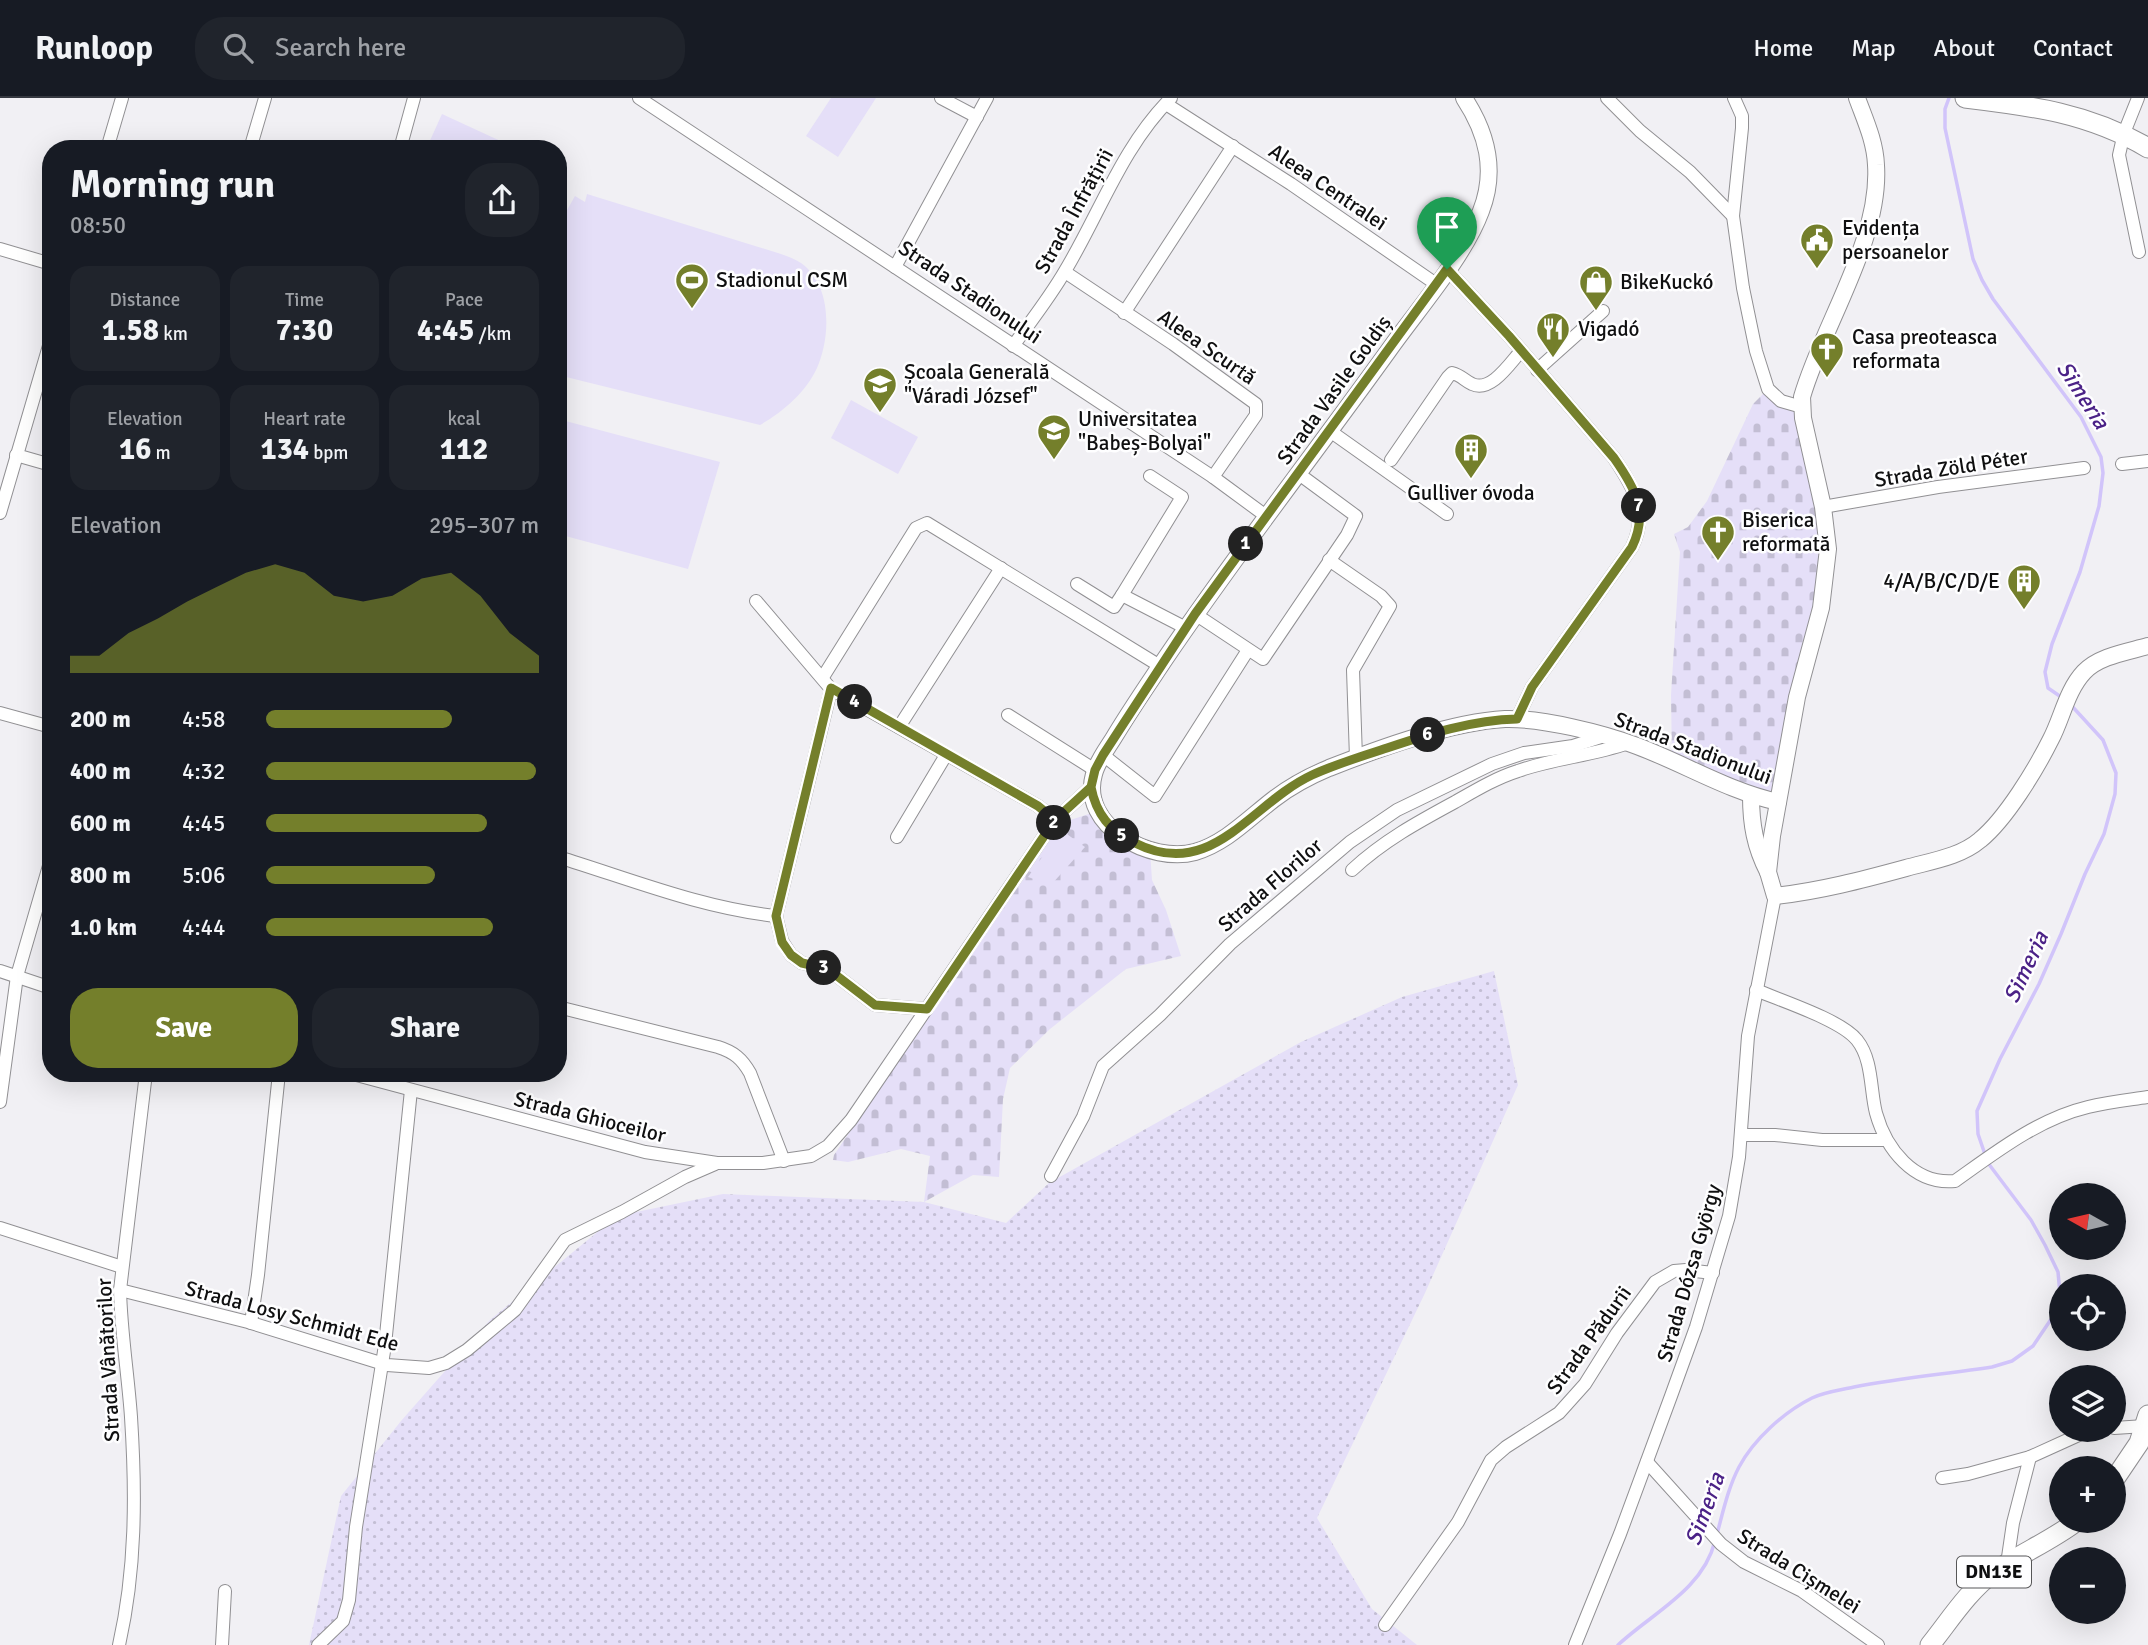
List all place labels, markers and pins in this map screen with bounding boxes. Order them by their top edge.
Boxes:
pin [1417,197,1477,269]
place label: Evidența persoanelor [1842,215,1949,265]
public building icon: Evidența persoanelor [1798,221,1836,270]
sports icon: Stadionul CSM [673,261,711,310]
shop icon: BikeKuckó [1577,263,1615,312]
place label: Stadionul CSM [716,267,848,293]
place label: BikeKuckó [1620,269,1714,295]
restaurant icon: Vigadó [1534,310,1572,359]
place label: Vigadó [1578,316,1639,342]
place label: Casa preoteasca reformata [1852,324,1997,374]
church icon: Casa preoteasca reformata [1808,330,1846,379]
place label: Școala Generală "Váradi József" [904,359,1050,409]
school or university icon: Școala Generală "Váradi József" [861,365,899,414]
place label: Universitatea "Babeș-Bolyai" [1078,406,1211,456]
school or university icon: Universitatea "Babeș-Bolyai" [1035,412,1073,461]
building icon: Gulliver óvoda [1452,431,1490,480]
place label: Gulliver óvoda [1407,480,1535,506]
pin: 7 [1622,488,1656,524]
place label: Biserica reformată [1742,507,1830,557]
church icon: Biserica reformată [1699,513,1737,562]
pin: 1 [1228,526,1264,562]
building icon: 4/A/B/C/D/E [2005,562,2043,611]
place label: 4/A/B/C/D/E [1883,568,2000,594]
pin: 4 [838,684,872,720]
pin: 6 [1410,718,1446,752]
pin: 2 [1036,806,1072,840]
pin: 5 [1104,818,1140,854]
pin: 3 [806,950,842,986]

